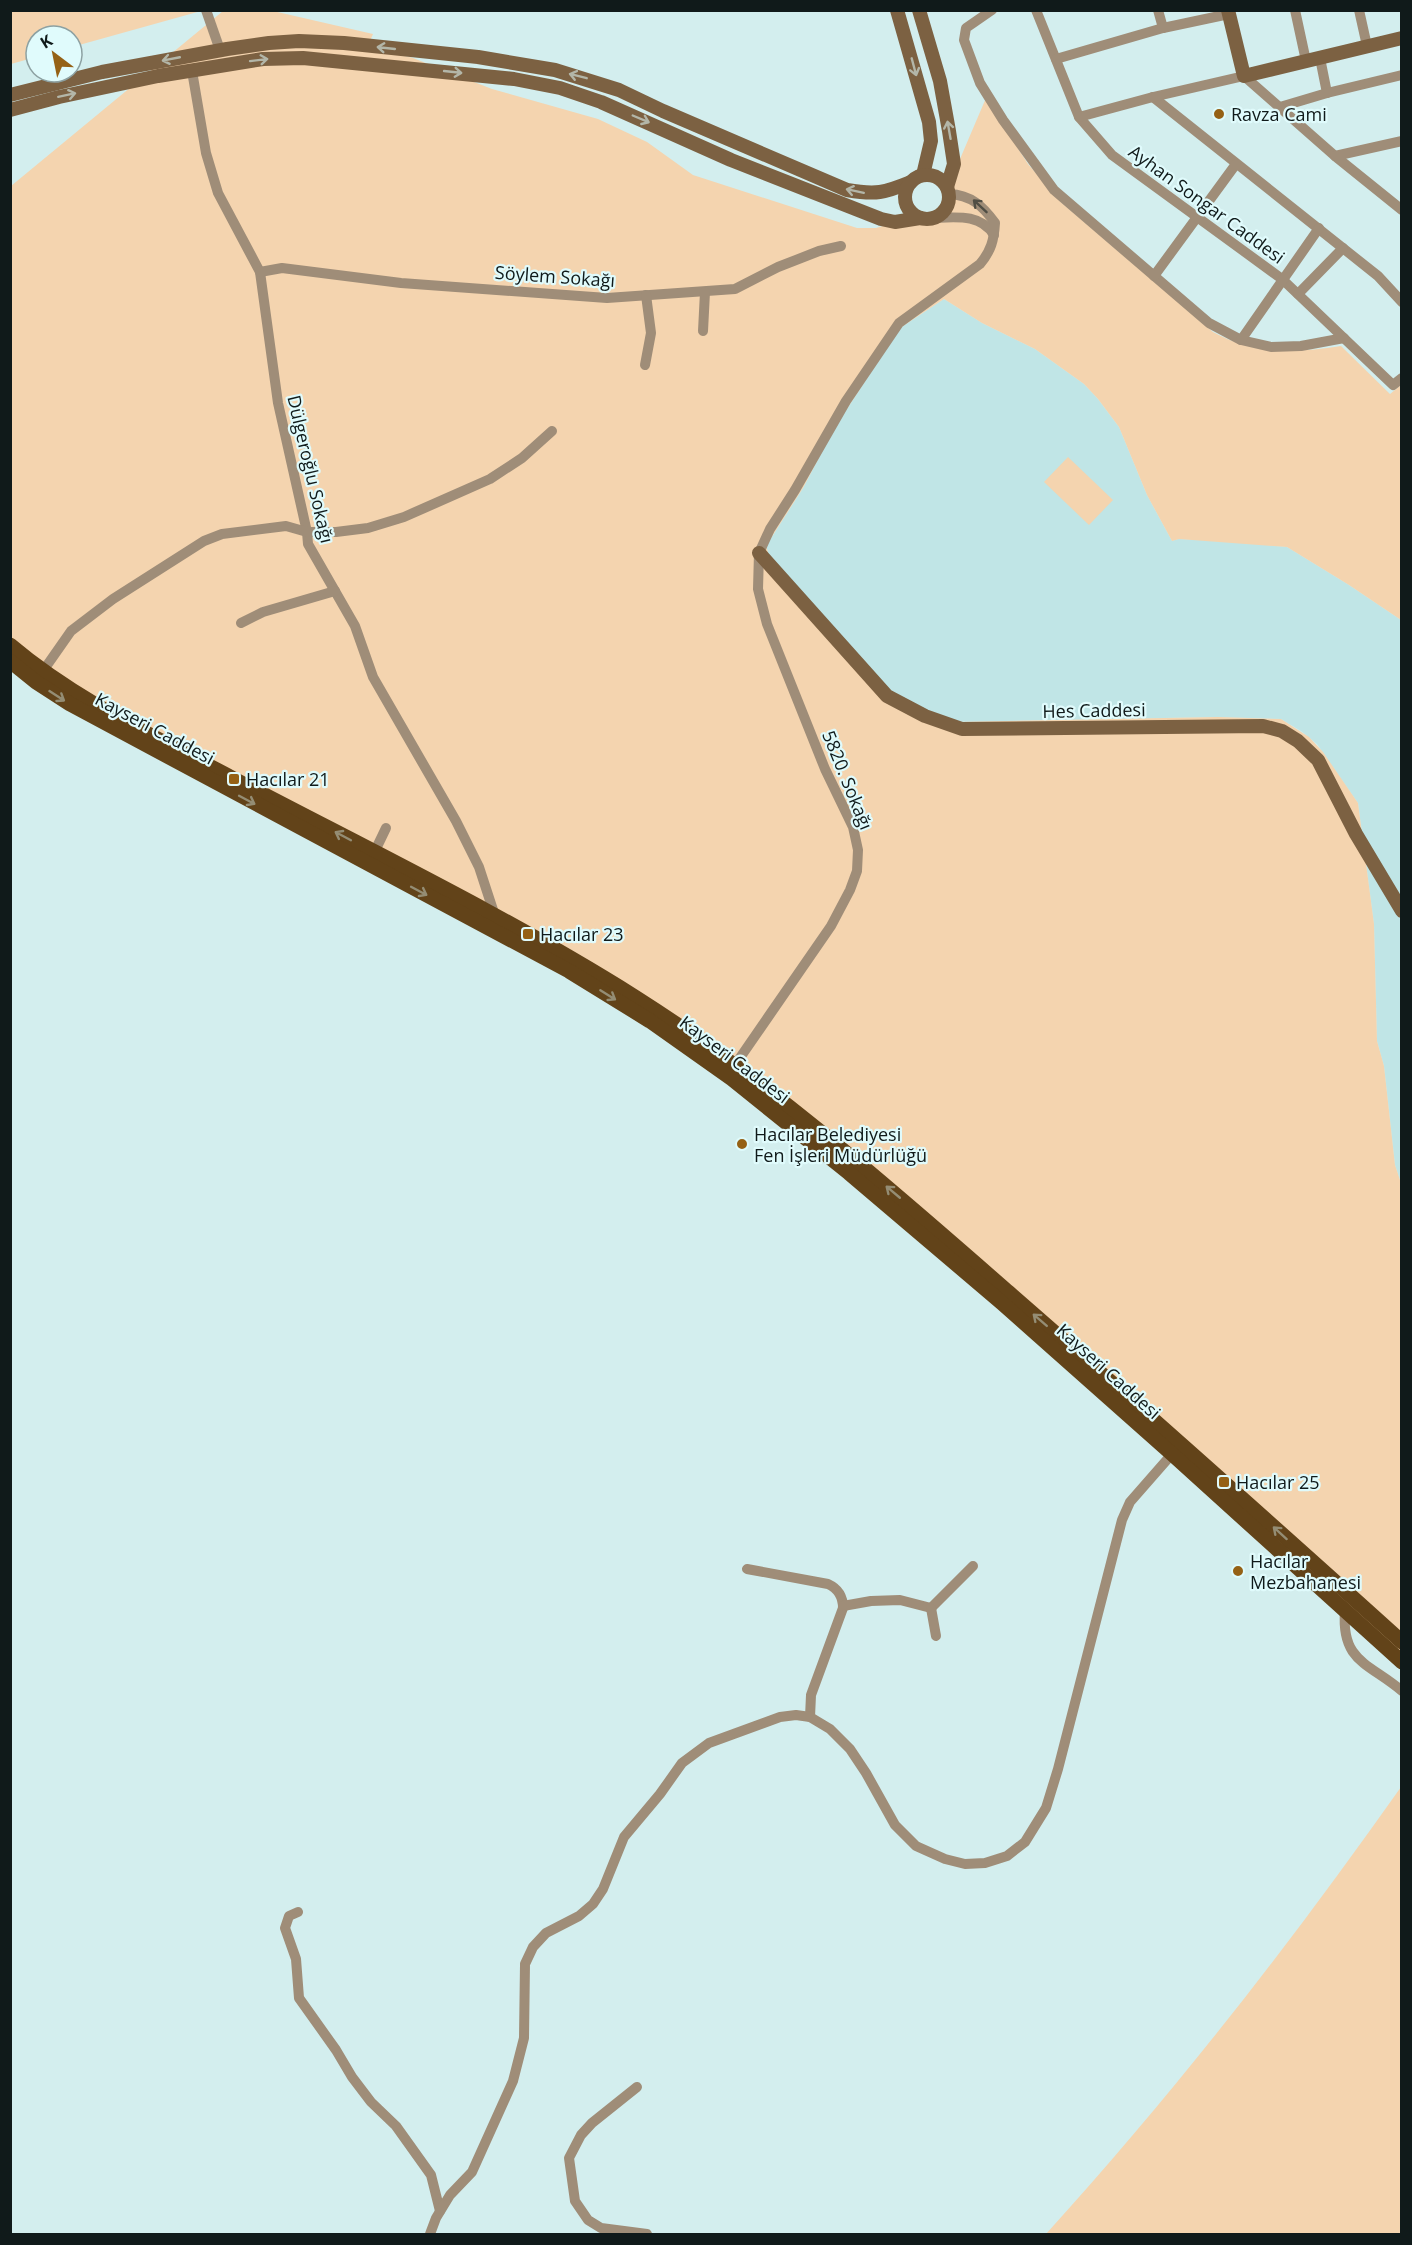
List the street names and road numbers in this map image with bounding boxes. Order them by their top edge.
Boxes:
street label: Ayhan Songar Caddesi [1124,139,1290,269]
street label: Söylem Sokağı [494,260,616,292]
street label: Dülgeroğlu Sokağı [282,393,340,545]
street label: Kayseri Caddesi [91,686,219,770]
street label: Hes Caddesi [1042,697,1146,723]
street label: 5820. Sokağı [817,727,879,833]
street label: Kayseri Caddesi [675,1010,795,1108]
street label: Kayseri Caddesi [1052,1318,1166,1424]

